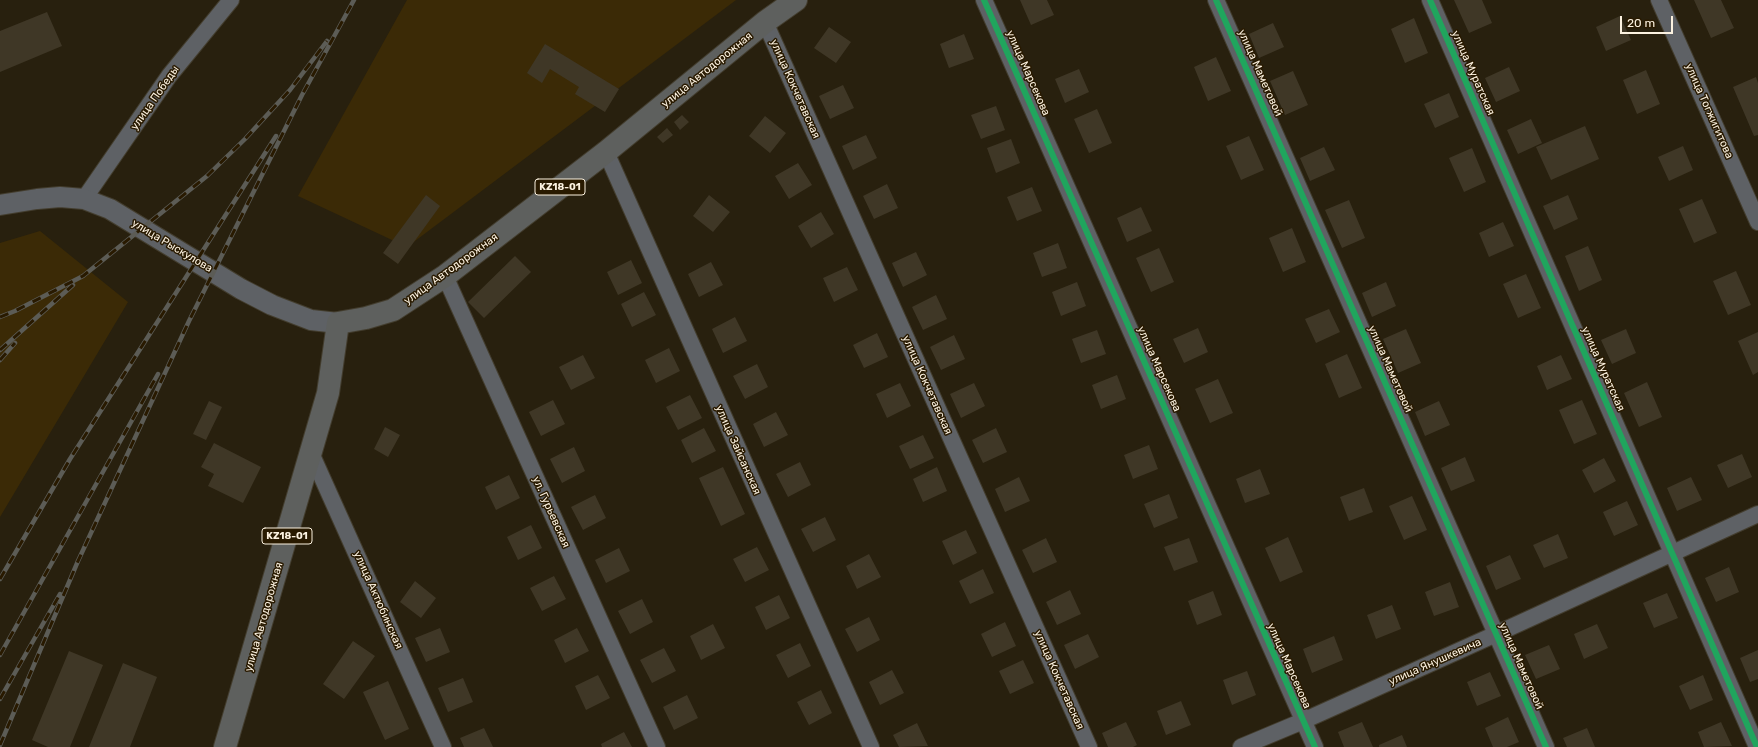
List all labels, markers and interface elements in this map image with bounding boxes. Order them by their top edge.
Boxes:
scale bar [1622,8,1675,34]
text: 20 m [1627,16,1655,30]
street label: улица Маметовой [1235,27,1285,119]
street label: улица Марсекова [1003,28,1053,118]
street label: улица Автодорожная [659,29,755,111]
street label: улица Муратская [1448,29,1498,117]
street label: улица Кокчетавская [767,37,823,141]
street label: улица Тогжигитова [1682,61,1736,161]
street label: улица Победы [128,63,182,133]
road number: KZ18-01 [535,179,585,195]
street label: улица Рыскулова [129,217,215,275]
street label: улица Автодорожная [401,230,501,308]
street label: улица Маметовой [1365,323,1415,415]
street label: улица Марсекова [1134,324,1184,414]
street label: улица Муратская [1578,325,1628,413]
street label: улица Кокчетавская [899,333,955,437]
street label: улица Зайсанская [712,403,764,497]
street label: ул. Гурьевская [529,474,573,550]
road number: KZ18-01 [262,528,312,544]
street label: улица Актюбинская [350,549,406,651]
street label: улица Автодорожная [242,561,286,673]
street label: улица Маметовой [1496,620,1546,712]
street label: улица Марсекова [1264,621,1314,711]
street label: улица Кокчетавская [1031,628,1087,732]
street label: улица Янушкевича [1387,636,1483,688]

